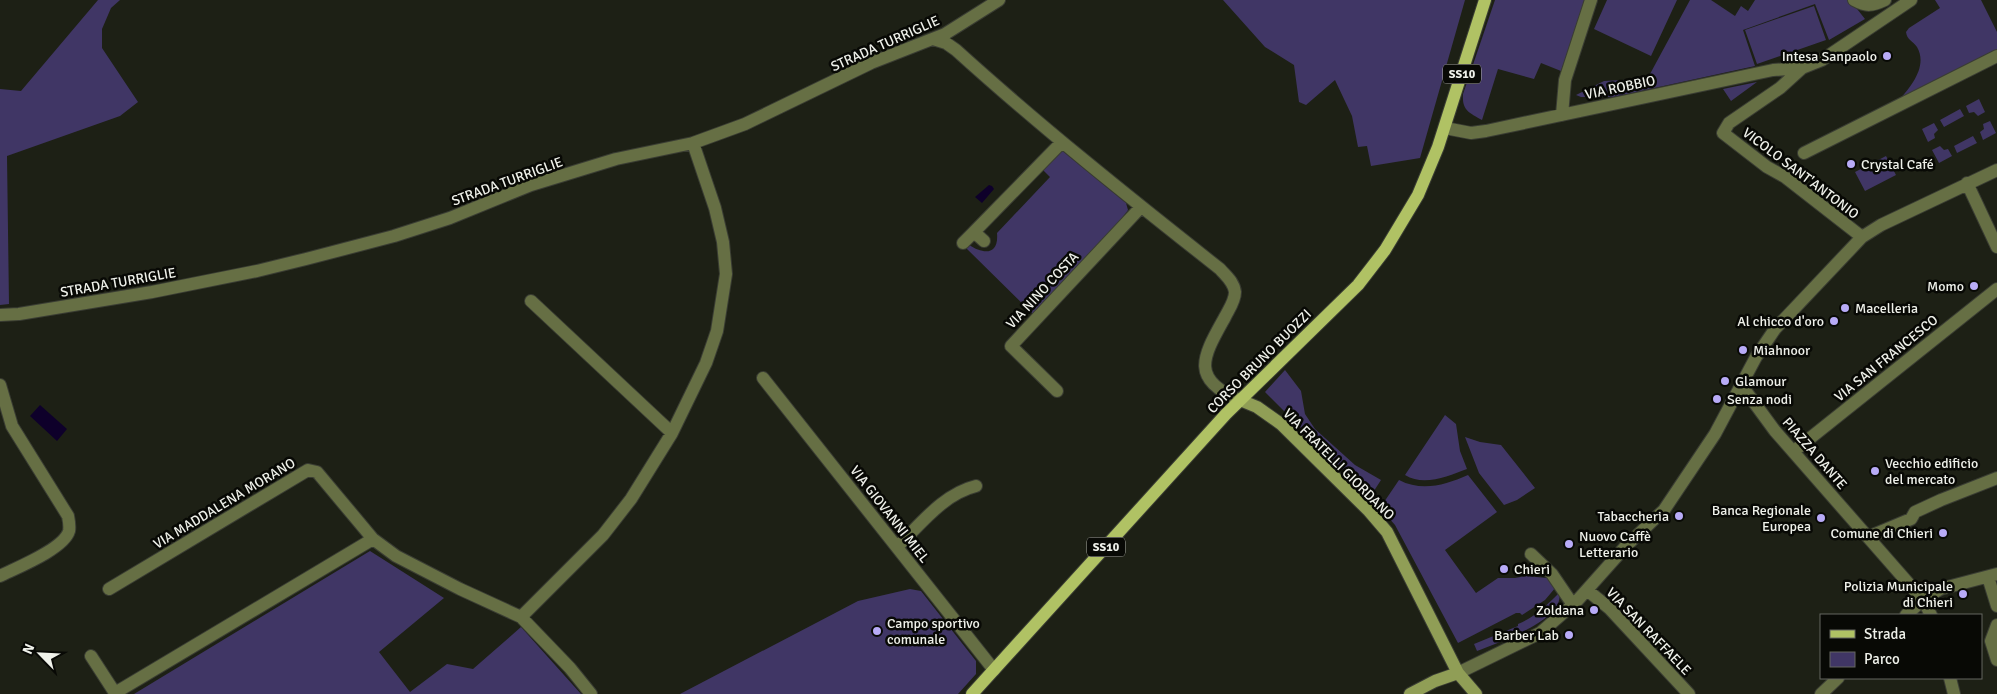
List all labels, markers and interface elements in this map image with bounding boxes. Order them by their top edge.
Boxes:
street label: STRADA TURRIGLIE [828,12,942,75]
place label: Intesa Sanpaolo [1782,48,1877,65]
marker: Intesa Sanpaolo [1881,50,1893,62]
road number: SS10 [1443,64,1481,84]
street label: VIA ROBBIO [1583,72,1657,103]
street label: VICOLO SANT'ANTONIO [1739,124,1862,223]
street label: STRADA TURRIGLIE [449,153,565,209]
place label: Crystal Café [1861,156,1934,173]
marker: Crystal Café [1845,158,1857,170]
street label: VIA NINO COSTA [1002,248,1083,332]
street label: STRADA TURRIGLIE [59,264,177,301]
place label: Momo [1927,278,1964,295]
marker: Momo [1968,280,1980,292]
place label: Macelleria [1855,300,1918,317]
marker: Macelleria [1839,302,1851,314]
street label: CORSO BRUNO BUOZZI [1204,306,1315,417]
street label: VIA SAN FRANCESCO [1831,311,1941,405]
place label: Al chicco d'oro [1737,313,1824,330]
marker: Al chicco d'oro [1828,315,1840,327]
place label: Miahnoor [1753,342,1811,359]
marker: Miahnoor [1737,344,1749,356]
place label: Glamour [1735,373,1787,390]
marker: Glamour [1719,375,1731,387]
place label: Senza nodi [1727,391,1792,408]
marker: Senza nodi [1711,393,1723,405]
street label: VIA FRATELLI GIORDANO [1279,405,1398,524]
street label: PIAZZA DANTE [1779,414,1851,493]
street label: VIA MADDALENA MORANO [150,454,298,553]
place label: Vecchio edificio del mercato [1885,455,1978,488]
street label: VIA GIOVANNI MIEL [846,462,933,566]
marker: Vecchio edificio del mercato [1869,465,1881,477]
place label: Banca Regionale Europea [1712,502,1811,535]
place label: Tabaccheria [1598,508,1669,525]
marker: Tabaccheria [1673,510,1685,522]
marker: Banca Regionale Europea [1815,512,1827,524]
place label: Comune di Chieri [1831,525,1933,542]
marker: Comune di Chieri [1937,527,1949,539]
place label: Nuovo Caffè Letterario [1579,528,1651,561]
road number: SS10 [1087,538,1125,556]
marker: Nuovo Caffè Letterario [1563,538,1575,550]
place label: Chieri [1514,561,1550,578]
marker: Chieri [1498,563,1510,575]
place label: Polizia Municipale di Chieri [1844,578,1953,611]
street label: VIA SAN RAFFAELE [1603,584,1695,679]
marker: Polizia Municipale di Chieri [1957,588,1969,600]
place label: Zoldana [1536,602,1584,619]
marker: Zoldana [1588,604,1600,616]
legend [1820,614,1982,679]
place label: Campo sportivo comunale [887,615,980,648]
marker: Campo sportivo comunale [871,625,883,637]
text: Strada [1864,625,1906,643]
place label: Barber Lab [1494,627,1559,644]
north arrow [15,629,65,679]
marker: Barber Lab [1563,629,1575,641]
text: N [19,641,38,657]
text: Parco [1864,650,1900,668]

